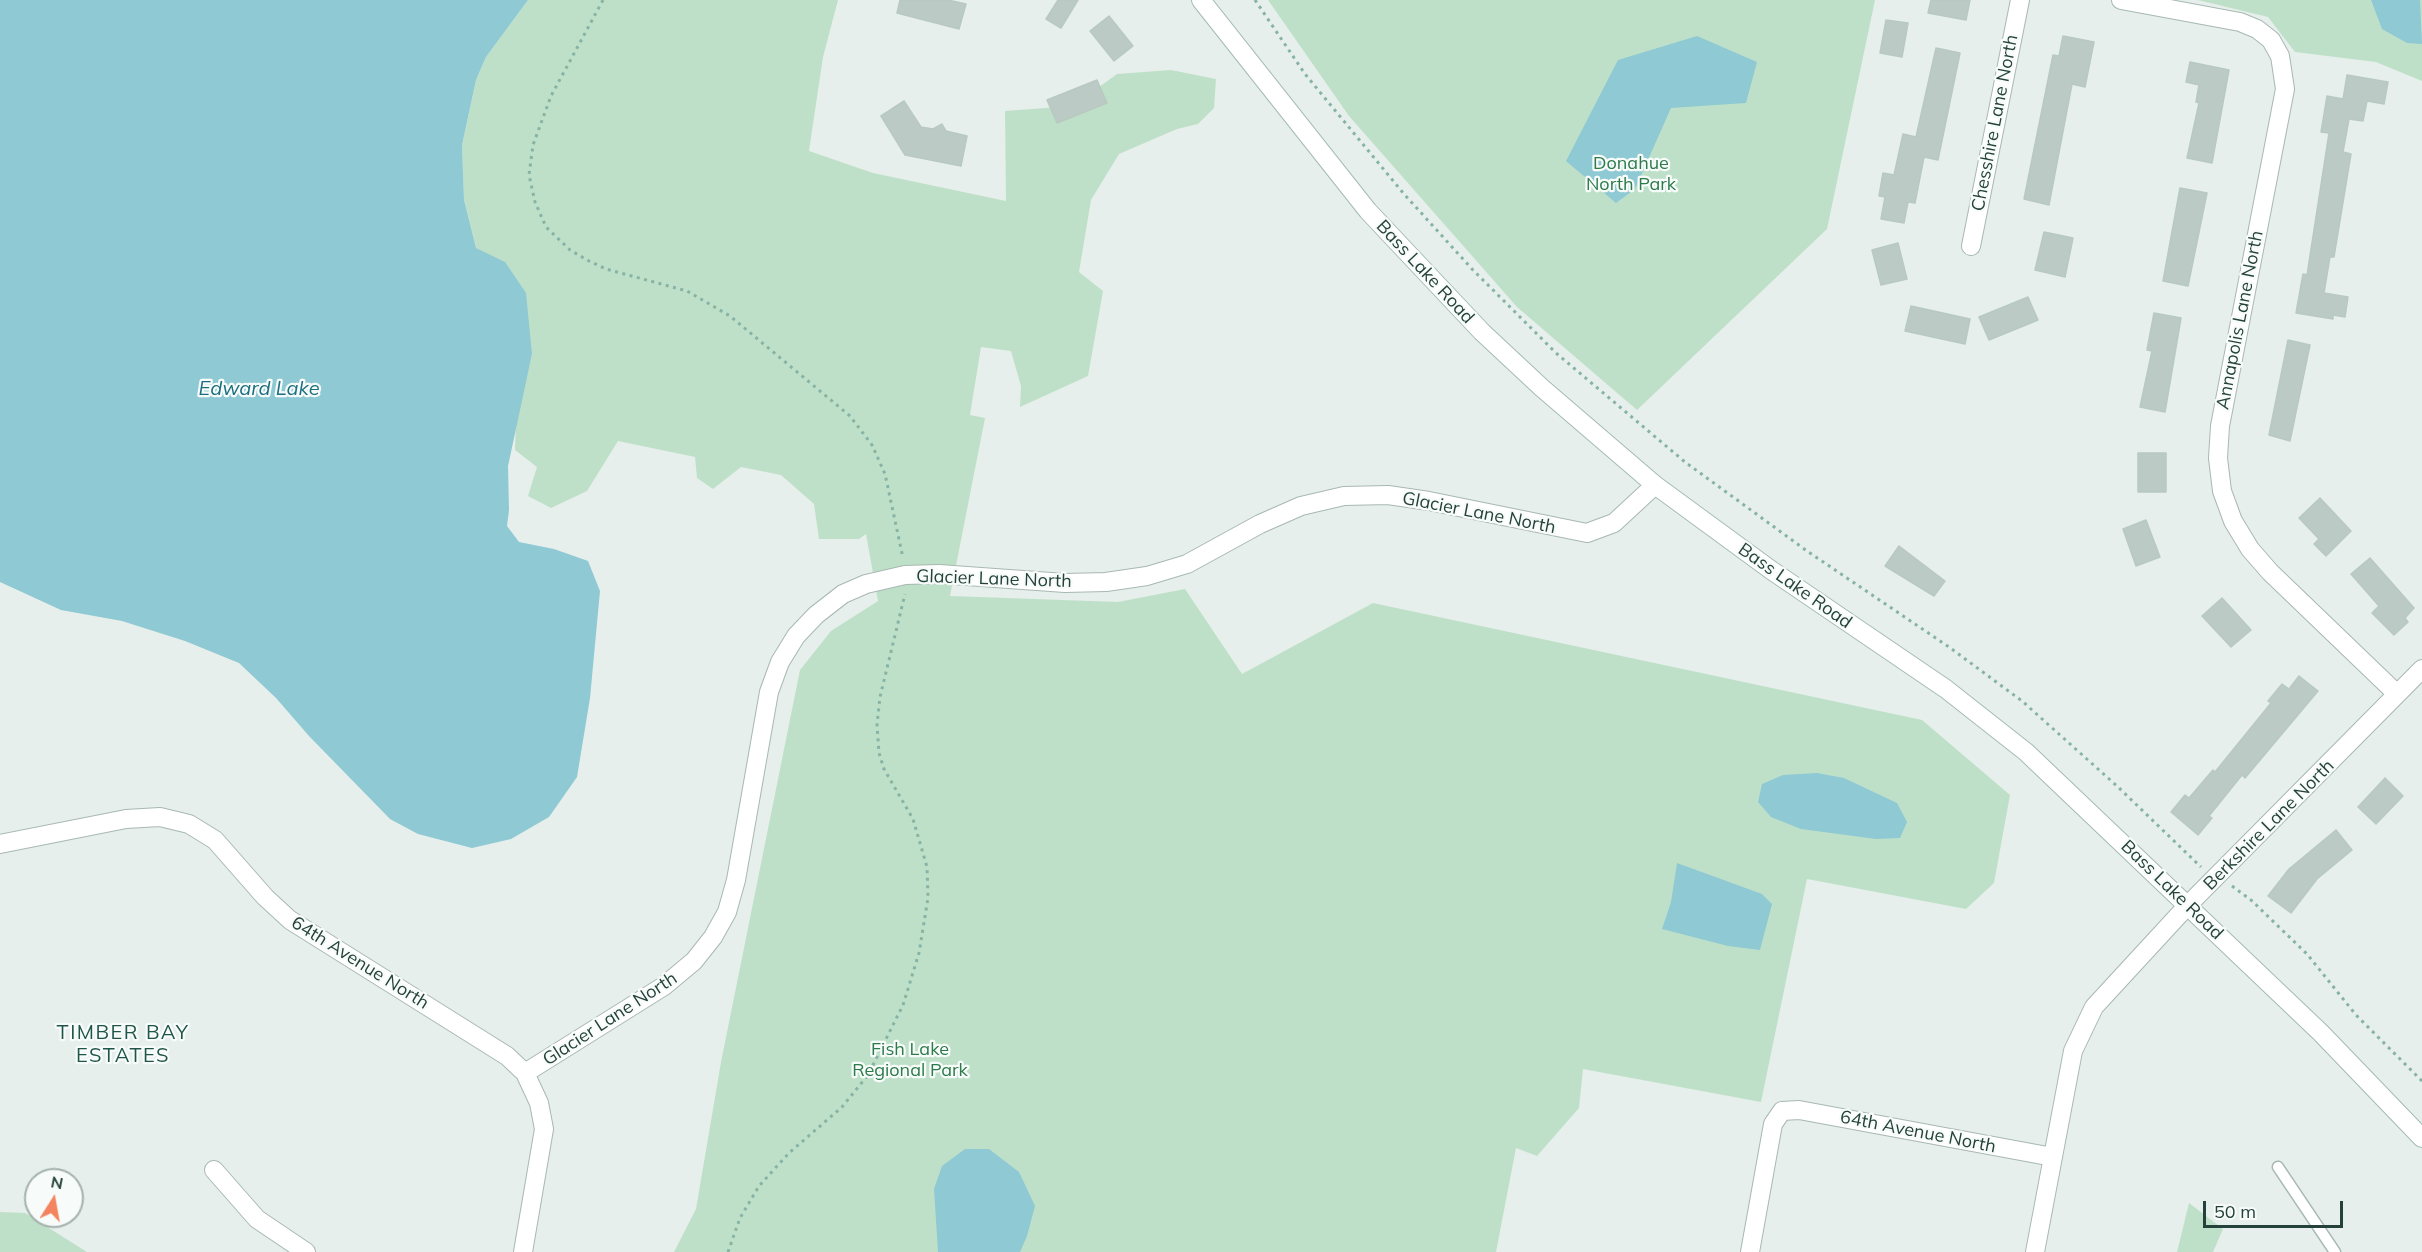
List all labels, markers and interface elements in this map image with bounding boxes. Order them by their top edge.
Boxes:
street label: Chesshire Lane North [1967,33,2023,213]
park label: Donahue North Park [1586,153,1676,195]
street label: Bass Lake Road [1371,216,1479,328]
street label: Annapolis Lane North [2212,229,2268,411]
water label: Edward Lake [198,377,320,401]
street label: Glacier Lane North [1401,488,1557,538]
street label: Bass Lake Road [1734,539,1856,633]
street label: Glacier Lane North [916,565,1072,593]
street label: Berkshire Lane North [2199,755,2339,895]
street label: Bass Lake Road [2116,836,2228,944]
street label: 64th Avenue North [287,912,433,1014]
street label: Glacier Lane North [539,968,681,1070]
district label: TIMBER BAY ESTATES [57,1021,189,1068]
park label: Fish Lake Regional Park [852,1039,968,1082]
street label: 64th Avenue North [1838,1106,1998,1158]
north arrow [24,1168,84,1228]
text: N [49,1171,65,1193]
scale bar [2206,1189,2346,1227]
text: 50 m [2214,1200,2256,1223]

